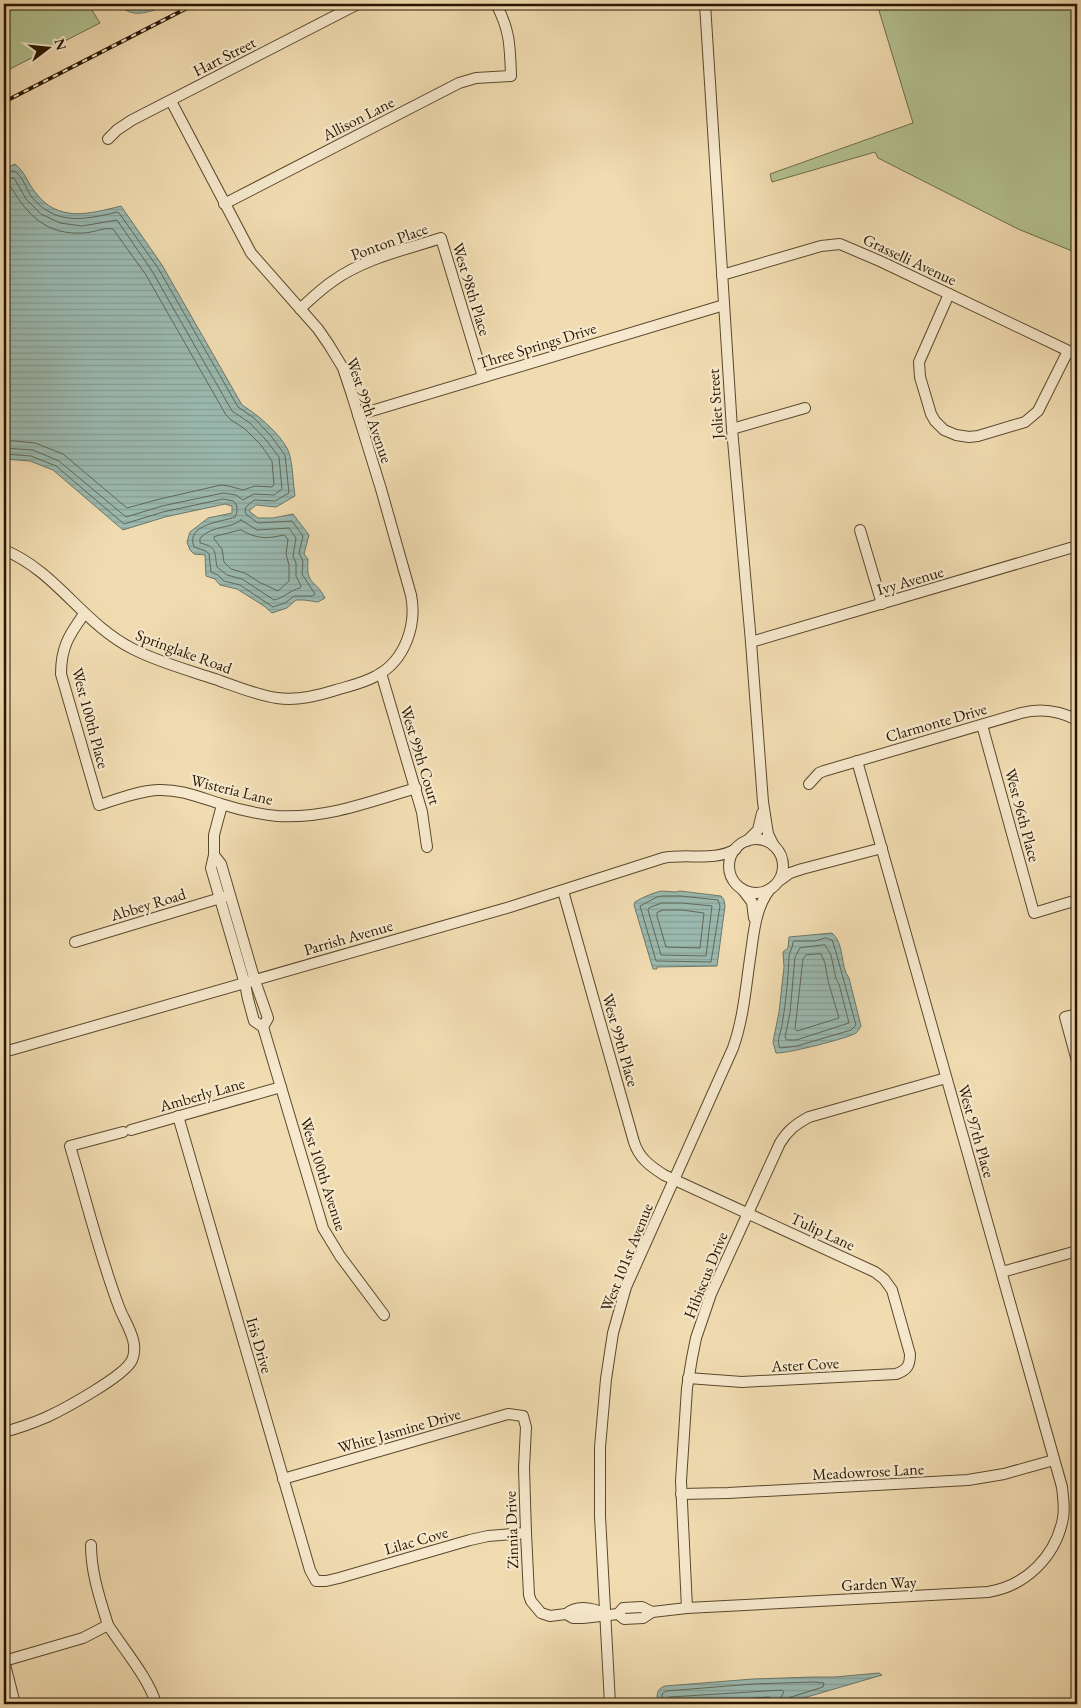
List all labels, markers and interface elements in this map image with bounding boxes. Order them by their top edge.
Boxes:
north arrow [22,22,72,72]
street label: Hart Street [189,32,259,81]
text: N [50,36,71,53]
street label: Allison Lane [318,91,398,146]
street label: Ponton Place [348,218,431,265]
street label: Grasselli Avenue [860,229,960,290]
street label: West 98th Place [447,240,496,338]
street label: Three Springs Drive [475,317,599,373]
street label: West 99th Avenue [342,355,397,466]
street label: Joliet Street [703,368,729,442]
street label: Ivy Avenue [874,561,946,600]
street label: Springlake Road [133,624,236,679]
street label: West 100th Place [67,665,114,771]
street label: Clarmonte Drive [883,698,989,747]
street label: West 99th Court [395,703,446,807]
street label: West 96th Place [1000,766,1045,864]
street label: Wisteria Lane [189,769,275,810]
street label: Abbey Road [107,883,189,926]
street label: Parrish Avenue [301,915,395,960]
street label: West 99th Place [597,991,644,1089]
street label: Amberly Lane [156,1072,247,1117]
street label: West 97th Place [953,1082,1000,1180]
street label: West 100th Avenue [295,1115,352,1234]
street label: West 101st Avenue [595,1200,658,1314]
street label: Tulip Lane [787,1207,858,1256]
street label: Hibiscus Drive [679,1229,732,1322]
street label: Iris Drive [242,1315,278,1376]
street label: Aster Cove [770,1352,839,1377]
street label: White Jasmine Drive [335,1403,463,1458]
street label: Meadowrose Lane [812,1458,924,1485]
street label: Zinnia Drive [500,1491,523,1569]
street label: Lilac Cove [382,1521,450,1560]
street label: Garden Way [841,1571,918,1596]

